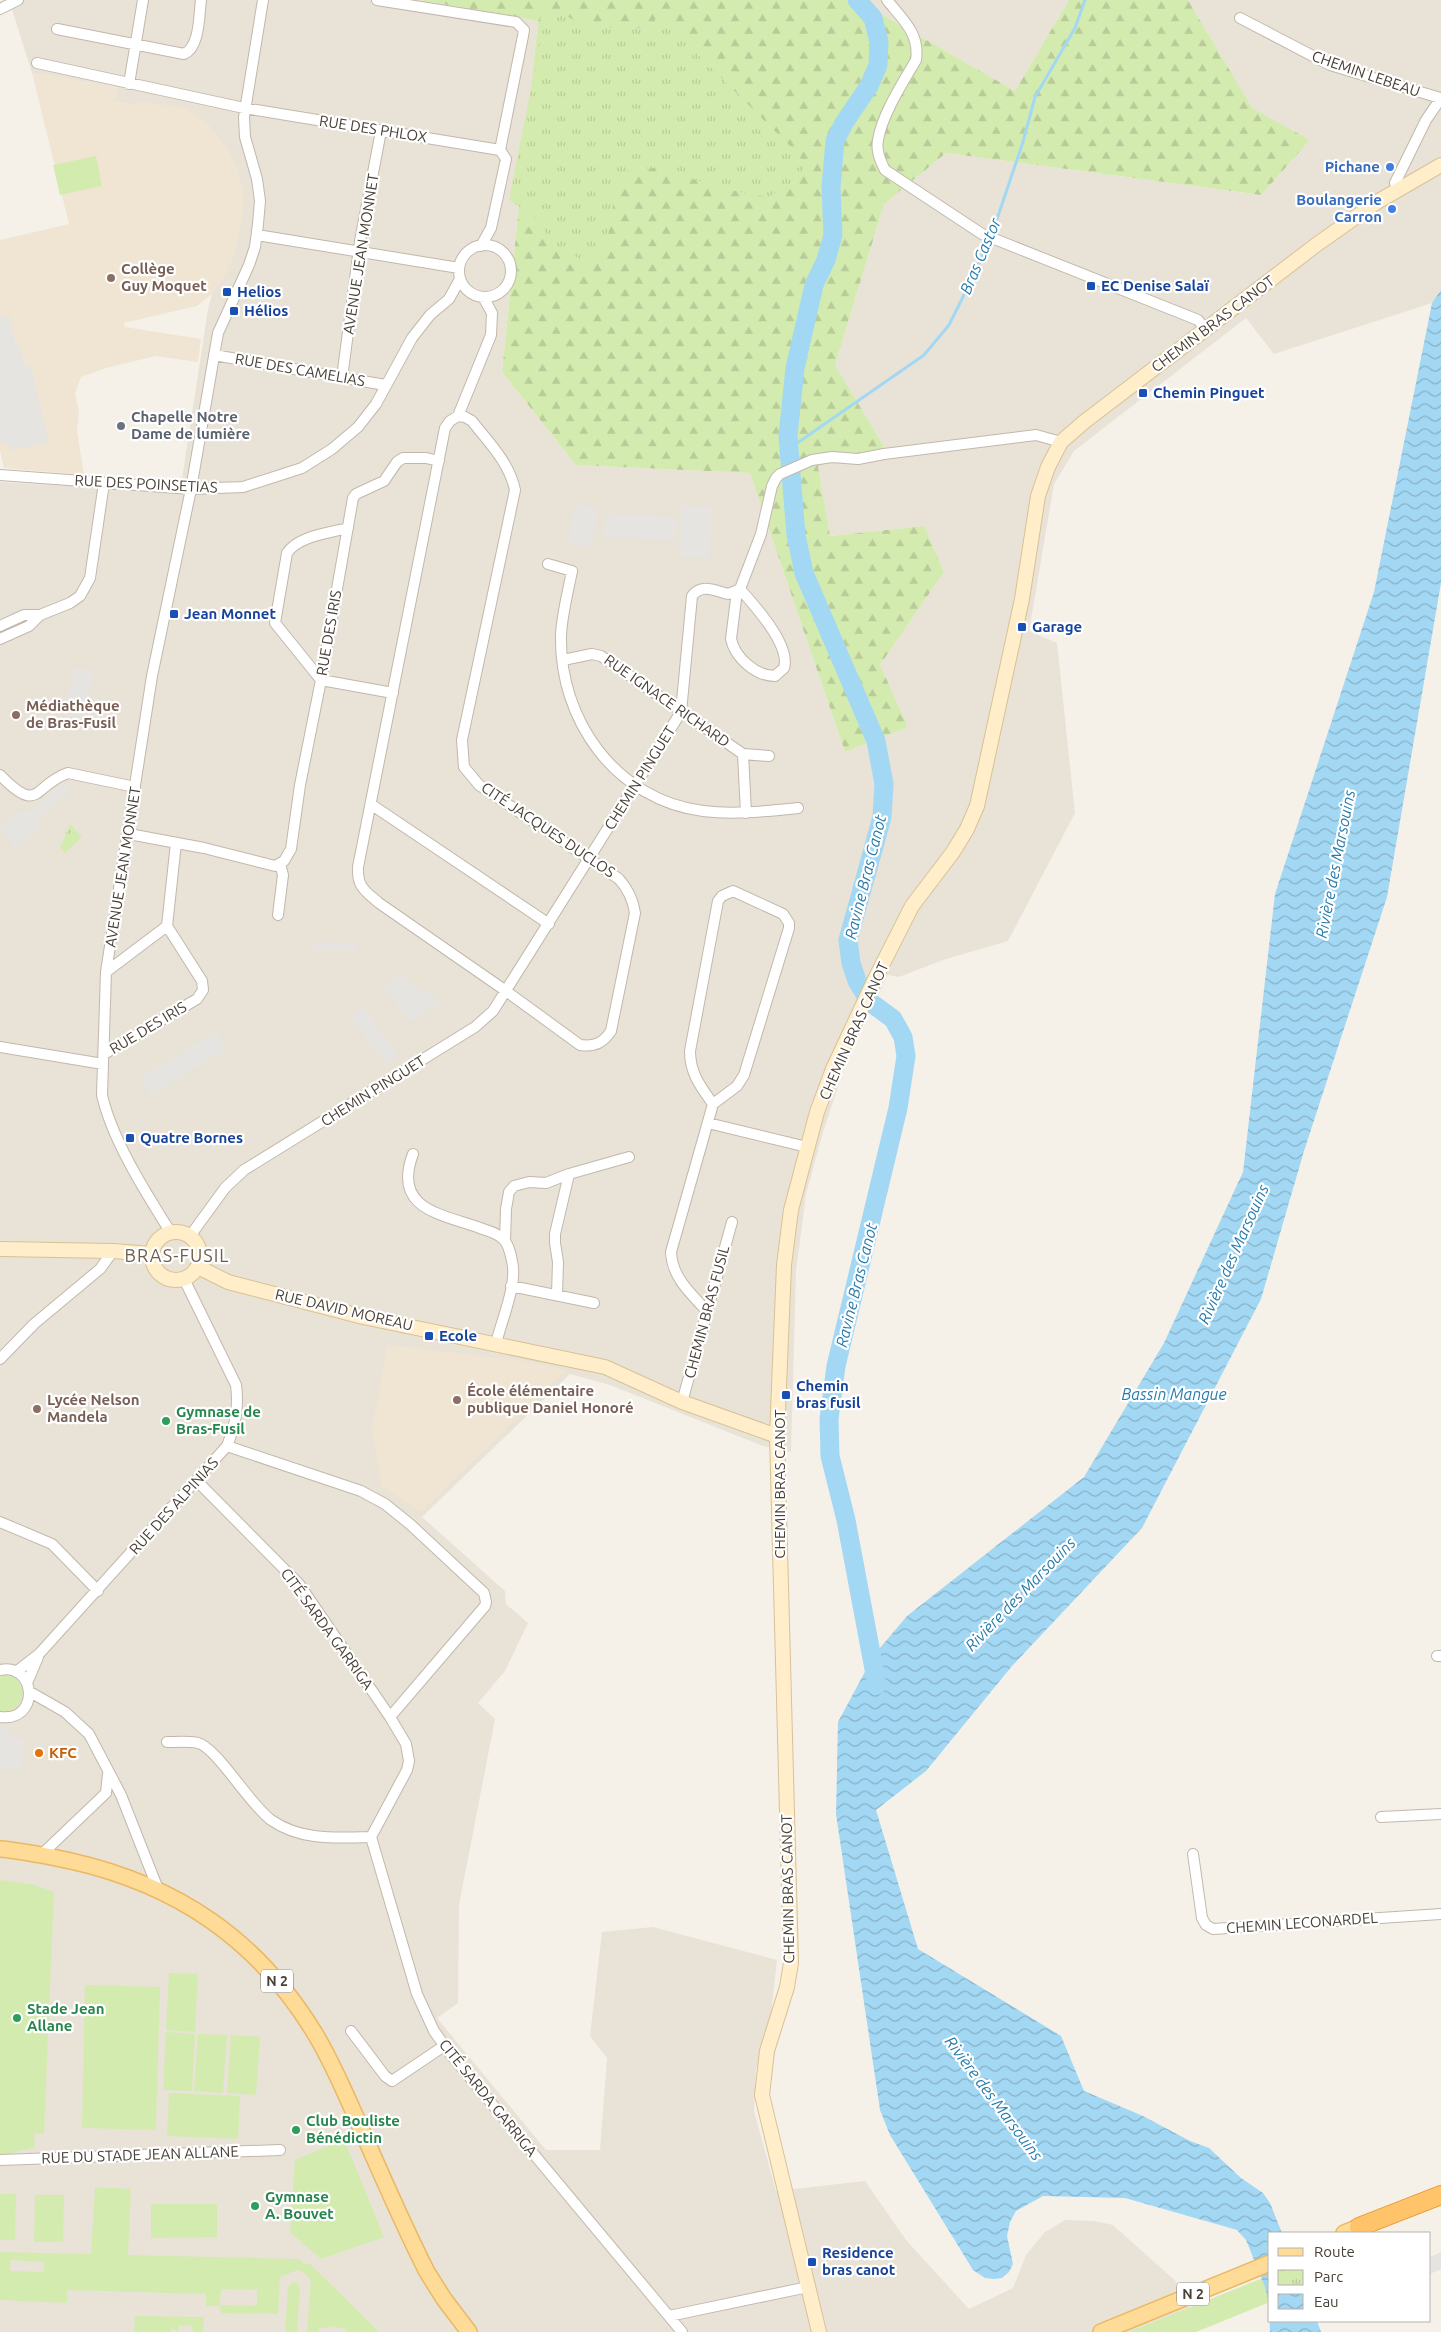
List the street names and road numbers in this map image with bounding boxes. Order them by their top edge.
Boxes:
street label: CHEMIN LEBEAU [1310,47,1422,100]
street label: RUE DES PHLOX [318,112,428,145]
street label: AVENUE JEAN MONNET [339,172,382,335]
street label: CHEMIN BRAS CANOT [1148,271,1278,375]
street label: RUE DES CAMELIAS [234,350,367,389]
street label: RUE DES POINSETIAS [74,471,218,496]
street label: RUE DES IRIS [313,589,344,677]
street label: RUE IGNACE RICHARD [601,651,733,750]
street label: CHEMIN PINGUET [601,722,679,833]
street label: CITÉ JACQUES DUCLOS [478,779,618,881]
street label: AVENUE JEAN MONNET [101,785,144,948]
street label: CHEMIN BRAS CANOT [815,958,892,1102]
street label: RUE DES IRIS [106,998,189,1057]
street label: CHEMIN PINGUET [318,1051,428,1129]
street label: CHEMIN BRAS FUSIL [681,1243,733,1380]
street label: RUE DAVID MOREAU [274,1285,415,1334]
street label: CHEMIN BRAS CANOT [771,1409,788,1559]
street label: RUE DES ALPINIAS [126,1454,222,1558]
street label: CITÉ SARDA GARRIGA [278,1565,377,1693]
street label: CHEMIN BRAS CANOT [778,1814,797,1964]
street label: CHEMIN LECONARDEL [1226,1909,1379,1936]
road number: N 2 [261,1970,293,1992]
street label: CITÉ SARDA GARRIGA [436,2036,541,2160]
street label: RUE DU STADE JEAN ALLANE [41,2143,239,2166]
road number: N 2 [1177,2282,1209,2306]

